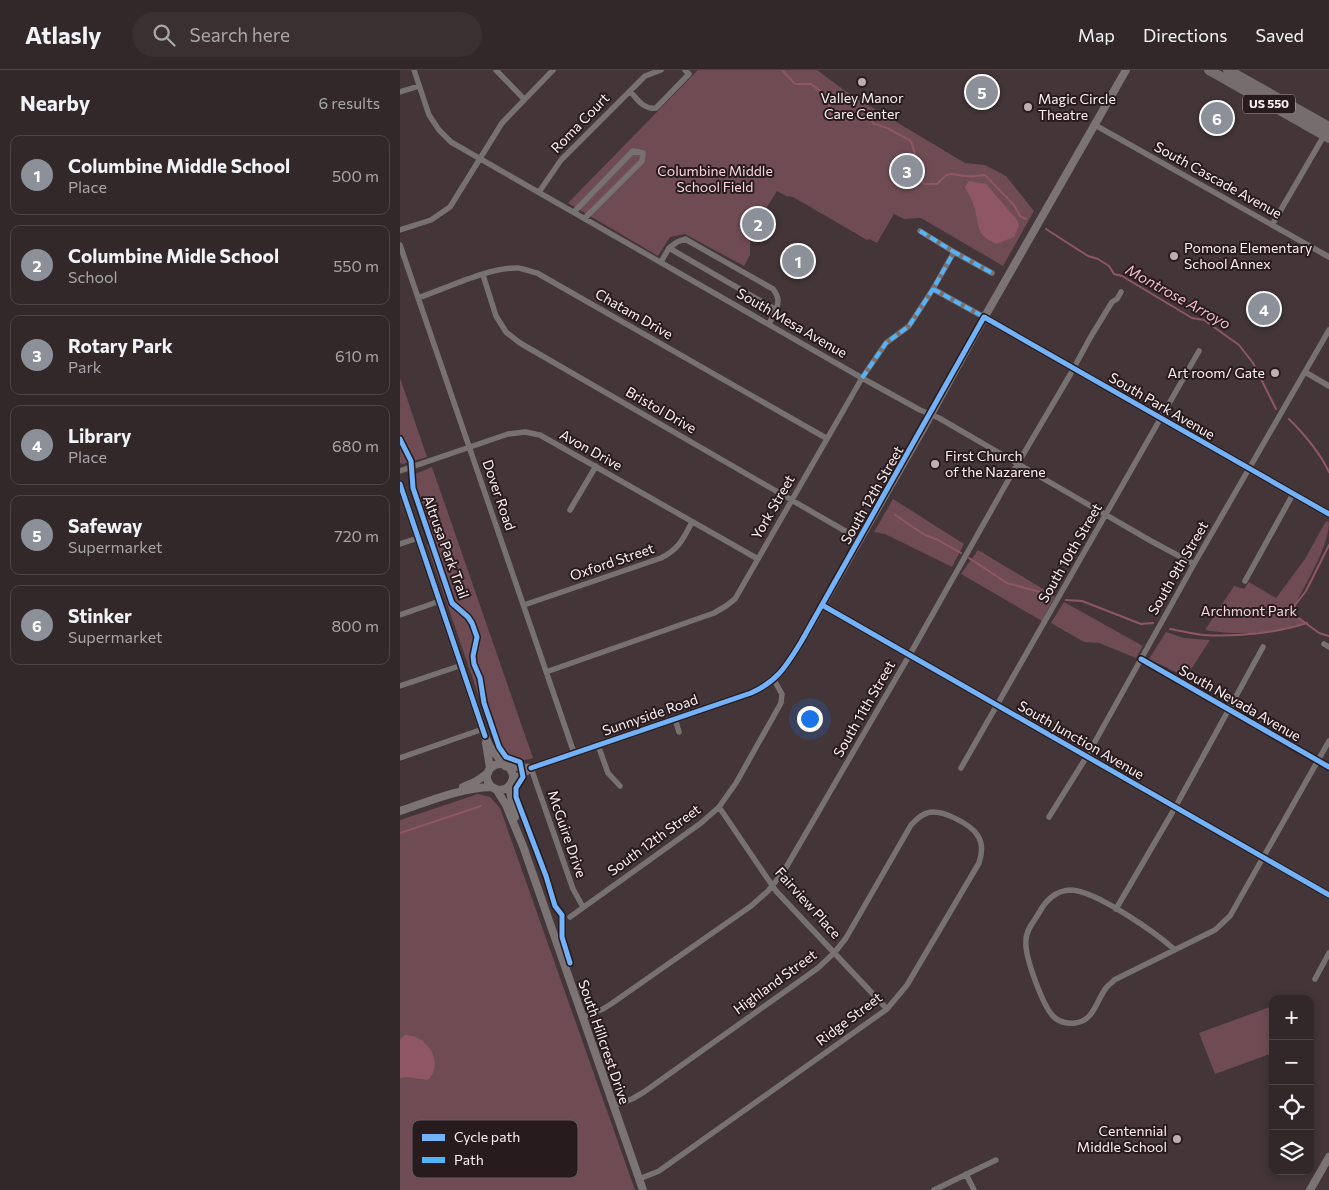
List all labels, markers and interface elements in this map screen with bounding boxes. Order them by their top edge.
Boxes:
search box [132,12,482,57]
text: Atlasly [25,20,102,49]
icon: search [150,21,178,49]
text: Search here [190,23,290,46]
text: Map [1078,24,1115,46]
text: Directions [1143,24,1227,46]
text: Saved [1255,24,1304,46]
pin: 5 [966,73,998,111]
marker: Valley Manor Care Center [856,76,868,88]
street label: Roma Court [547,89,613,156]
place label: Valley Manor Care Center [820,89,904,122]
text: Nearby [20,90,90,115]
place label: Magic Circle Theatre [1038,90,1116,123]
text: 6 results [319,93,380,112]
road number: US 550 [1243,94,1295,114]
pin: 6 [1201,99,1233,137]
marker: Magic Circle Theatre [1022,101,1034,113]
street label: South Cascade Avenue [1152,137,1285,222]
pin: 3 [891,152,923,190]
text: Columbine Middle School [68,154,290,177]
park label: Columbine Middle School Field [657,162,773,195]
text: 1 [33,166,41,185]
text: 500 m [332,166,379,185]
text: Place [68,177,107,196]
pin: 2 [742,205,774,243]
place label: Pomona Elementary School Annex [1184,239,1312,272]
pin: 1 [782,242,814,280]
text: Columbine Midle School [68,244,279,267]
marker: Pomona Elementary School Annex [1168,250,1180,262]
text: 2 [32,256,42,275]
text: 550 m [333,256,379,275]
water label: Montrose Arroyo [1123,260,1234,332]
text: School [68,267,118,286]
street label: South Mesa Avenue [734,284,850,361]
street label: Chatam Drive [592,285,676,343]
pin: 4 [1248,290,1280,328]
text: Rotary Park [68,334,173,357]
text: 3 [32,346,42,365]
text: 610 m [335,346,379,365]
text: Park [68,357,101,376]
place label: Art room/ Gate [1168,364,1265,381]
marker: Art room/ Gate [1269,367,1281,379]
street label: South Park Avenue [1106,368,1218,443]
street label: Bristol Drive [623,383,700,437]
text: Library [68,424,132,447]
street label: Avon Drive [557,425,626,474]
text: 4 [32,436,42,455]
text: 680 m [332,436,379,455]
street label: South 12th Street [837,442,907,547]
text: Place [68,447,107,466]
place label: First Church of the Nazarene [945,447,1046,480]
street label: Dover Road [479,457,520,532]
marker: First Church of the Nazarene [929,458,941,470]
street label: York Street [747,471,798,542]
street label: Altrusa Park Trail [420,493,473,601]
street label: South 10th Street [1034,500,1105,605]
text: Safeway [68,514,142,537]
street label: South 9th Street [1144,518,1211,618]
text: 5 [32,526,42,545]
text: 720 m [334,526,379,545]
text: Supermarket [68,537,163,556]
street label: Oxford Street [567,539,656,584]
park label: Archmont Park [1201,602,1298,619]
text: Stinker [68,604,132,627]
text: 6 [32,616,42,635]
text: 800 m [331,616,379,635]
text: Supermarket [68,627,163,646]
street label: South 11th Street [829,657,898,760]
street label: South Nevada Avenue [1176,661,1304,744]
street label: Sunnyside Road [600,690,700,739]
street label: South Junction Avenue [1015,697,1147,783]
your location [797,706,823,732]
street label: McGuire Drive [545,788,590,880]
street label: South 12th Street [604,800,704,879]
street label: Fairview Place [772,863,845,942]
street label: Highland Street [730,945,820,1018]
street label: South Hillcrest Drive [575,977,634,1106]
street label: Ridge Street [812,988,885,1049]
map controls [1269,995,1314,1175]
button: + [1269,995,1314,1040]
button: − [1269,1040,1314,1085]
button: locate [1269,1085,1314,1130]
legend [412,1120,578,1178]
place label: Centennial Middle School [1077,1122,1167,1155]
text: Cycle path [454,1128,520,1145]
button: layers [1269,1130,1314,1175]
marker: Centennial Middle School [1171,1133,1183,1145]
text: Path [454,1151,484,1168]

